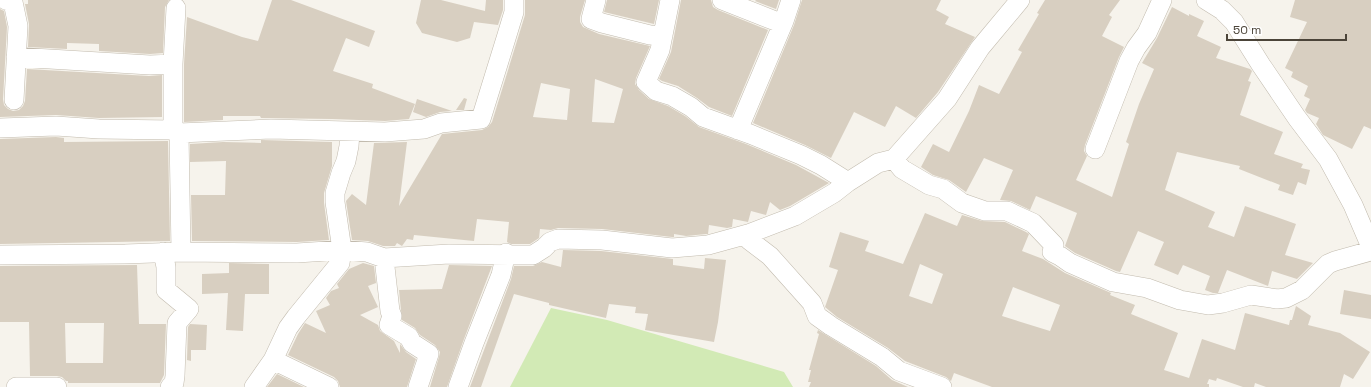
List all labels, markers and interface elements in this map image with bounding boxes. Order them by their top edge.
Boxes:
scale bar [1227,16,1346,42]
text: 50 m [1233,22,1261,38]

